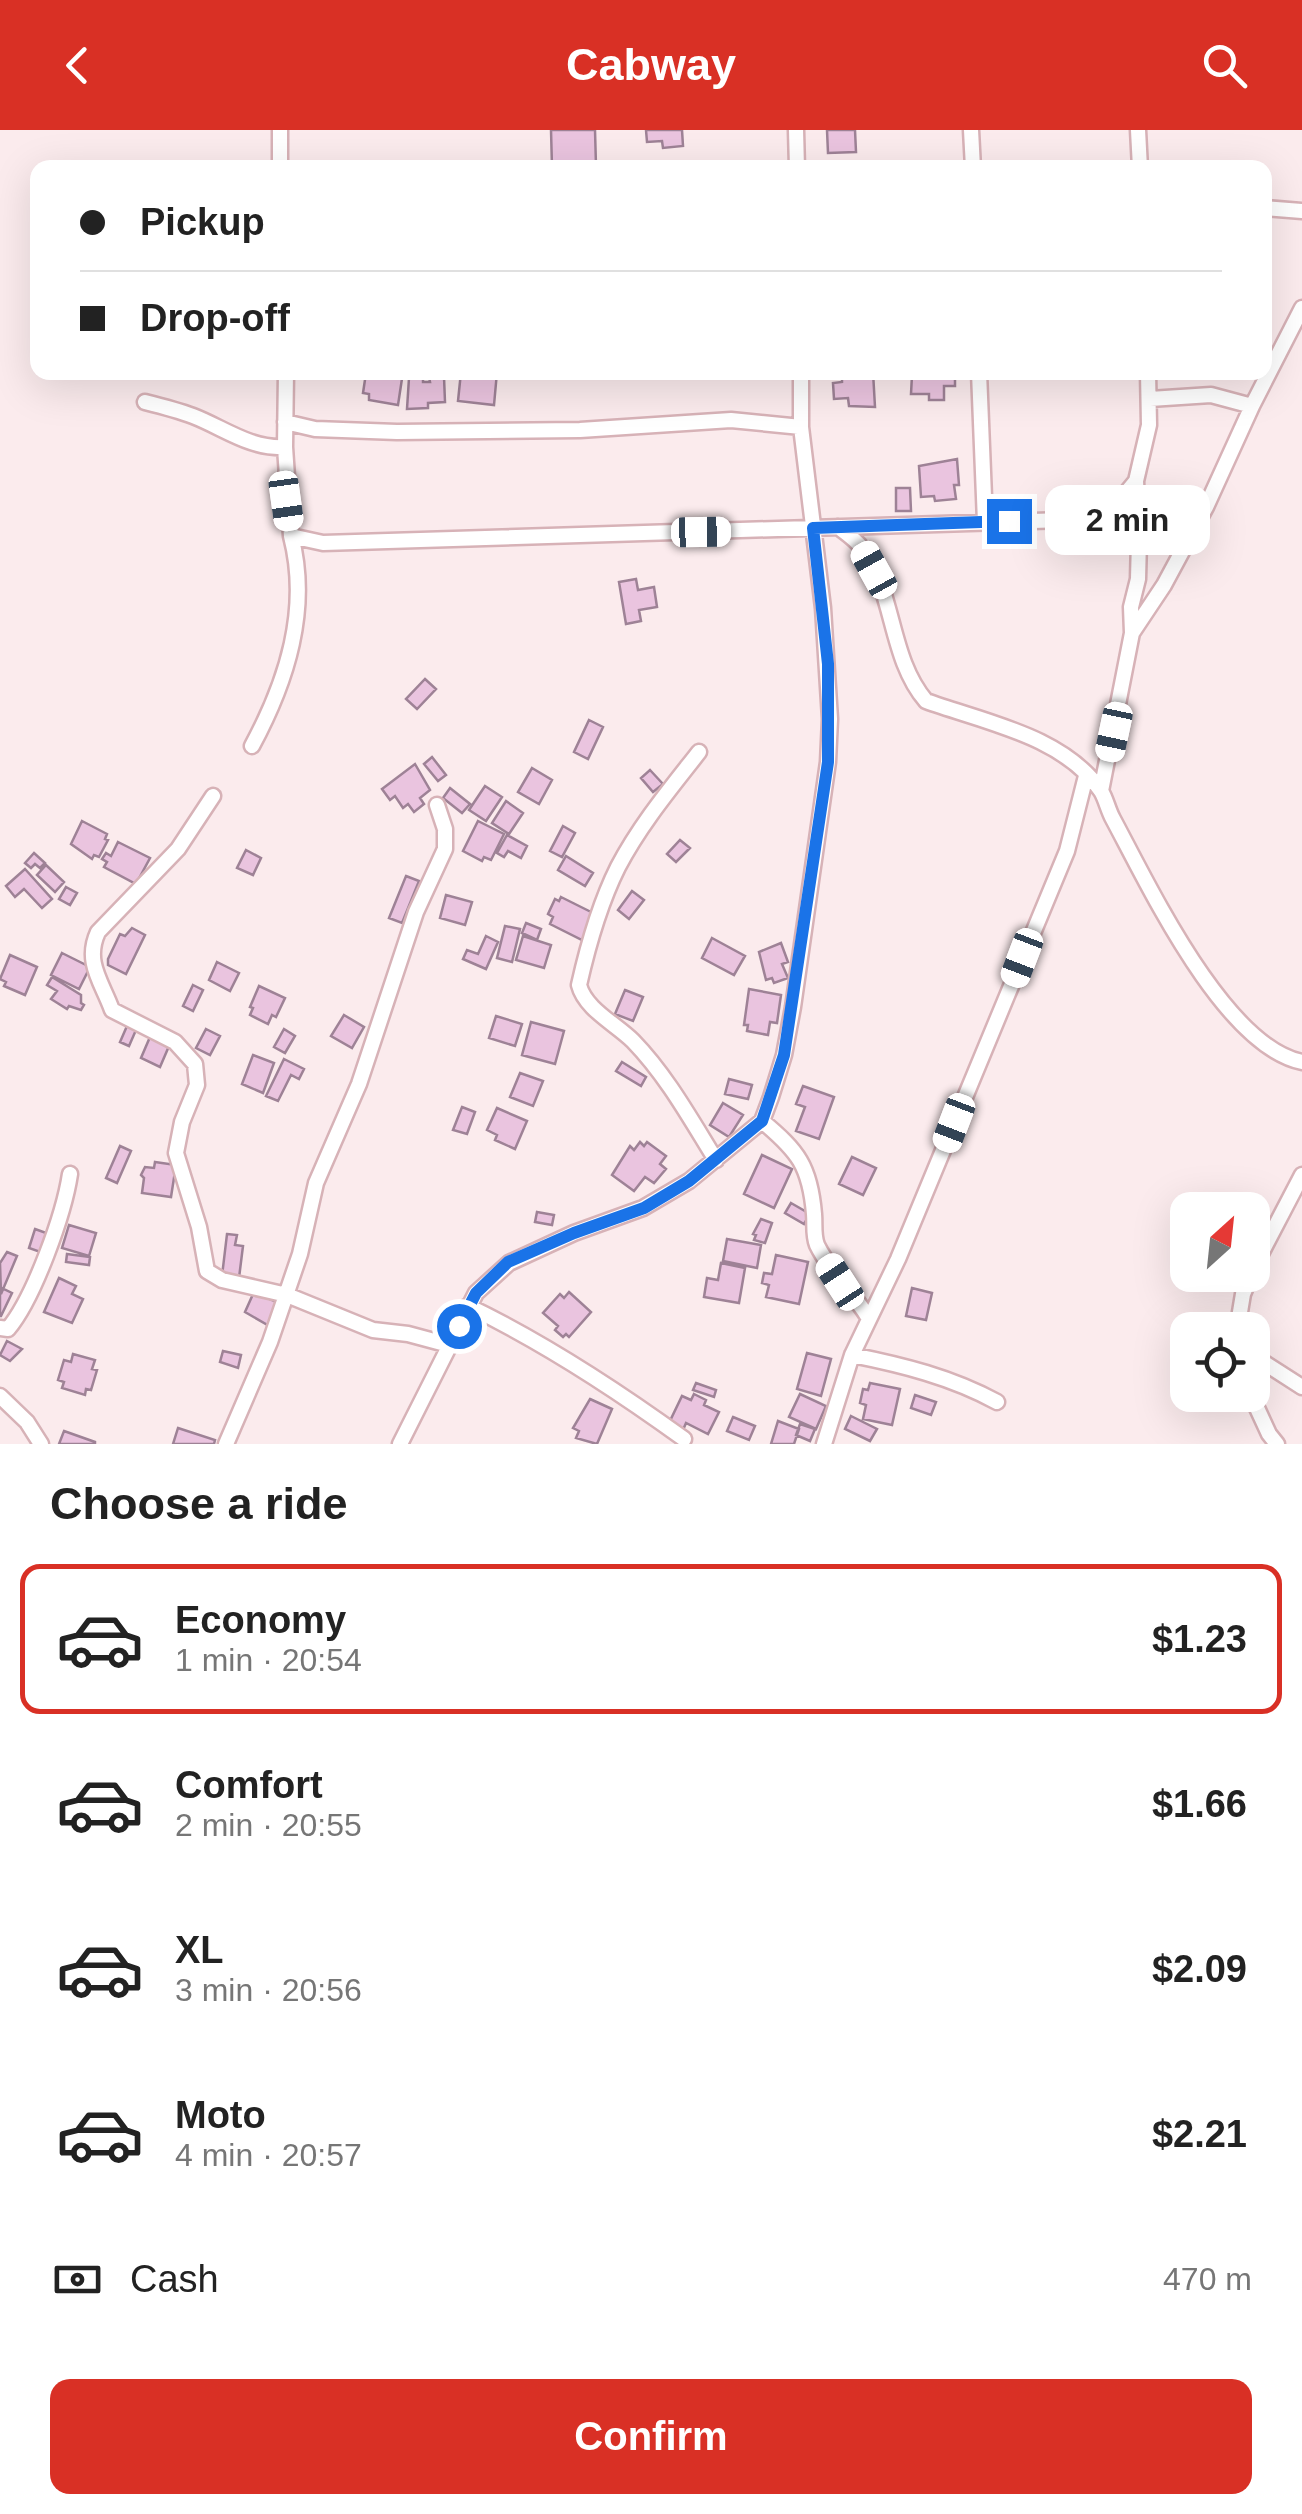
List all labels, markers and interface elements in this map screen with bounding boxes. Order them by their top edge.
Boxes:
icon: back [50,38,105,93]
icon: search [1197,38,1252,93]
text: Cabway [566,39,736,90]
text: Pickup [140,201,265,243]
text: Drop-off [140,297,290,339]
car [267,469,305,533]
callout: 2 min [1044,486,1209,556]
route end [987,499,1032,544]
text: 2 min [1086,502,1169,538]
car [671,516,731,548]
car [846,536,902,604]
car [1093,700,1135,764]
car [997,925,1047,991]
car [929,1090,979,1156]
north arrow [1170,1192,1270,1292]
map controls [1170,1192,1270,1412]
car [811,1249,869,1315]
route start [437,1304,482,1349]
button: locate [1170,1312,1270,1412]
text: Choose a ride [50,1478,348,1529]
icon: car [55,1594,145,1684]
text: Economy [175,1599,346,1641]
text: $1.23 [1152,1618,1247,1660]
text: 1 min · 20:54 [175,1642,362,1678]
icon: car [55,1759,145,1849]
text: Comfort [175,1764,323,1806]
text: $1.66 [1152,1783,1247,1825]
text: 2 min · 20:55 [175,1807,362,1843]
icon: car [55,1924,145,2014]
text: XL [175,1929,224,1971]
text: $2.09 [1152,1948,1247,1990]
text: 3 min · 20:56 [175,1972,362,2008]
icon: car [55,2089,145,2179]
text: Moto [175,2094,266,2136]
text: $2.21 [1152,2113,1247,2155]
text: 4 min · 20:57 [175,2137,362,2173]
icon: cash [50,2252,105,2307]
text: Cash [130,2258,219,2300]
text: 470 m [1163,2261,1252,2297]
button: Confirm [50,2379,1252,2494]

